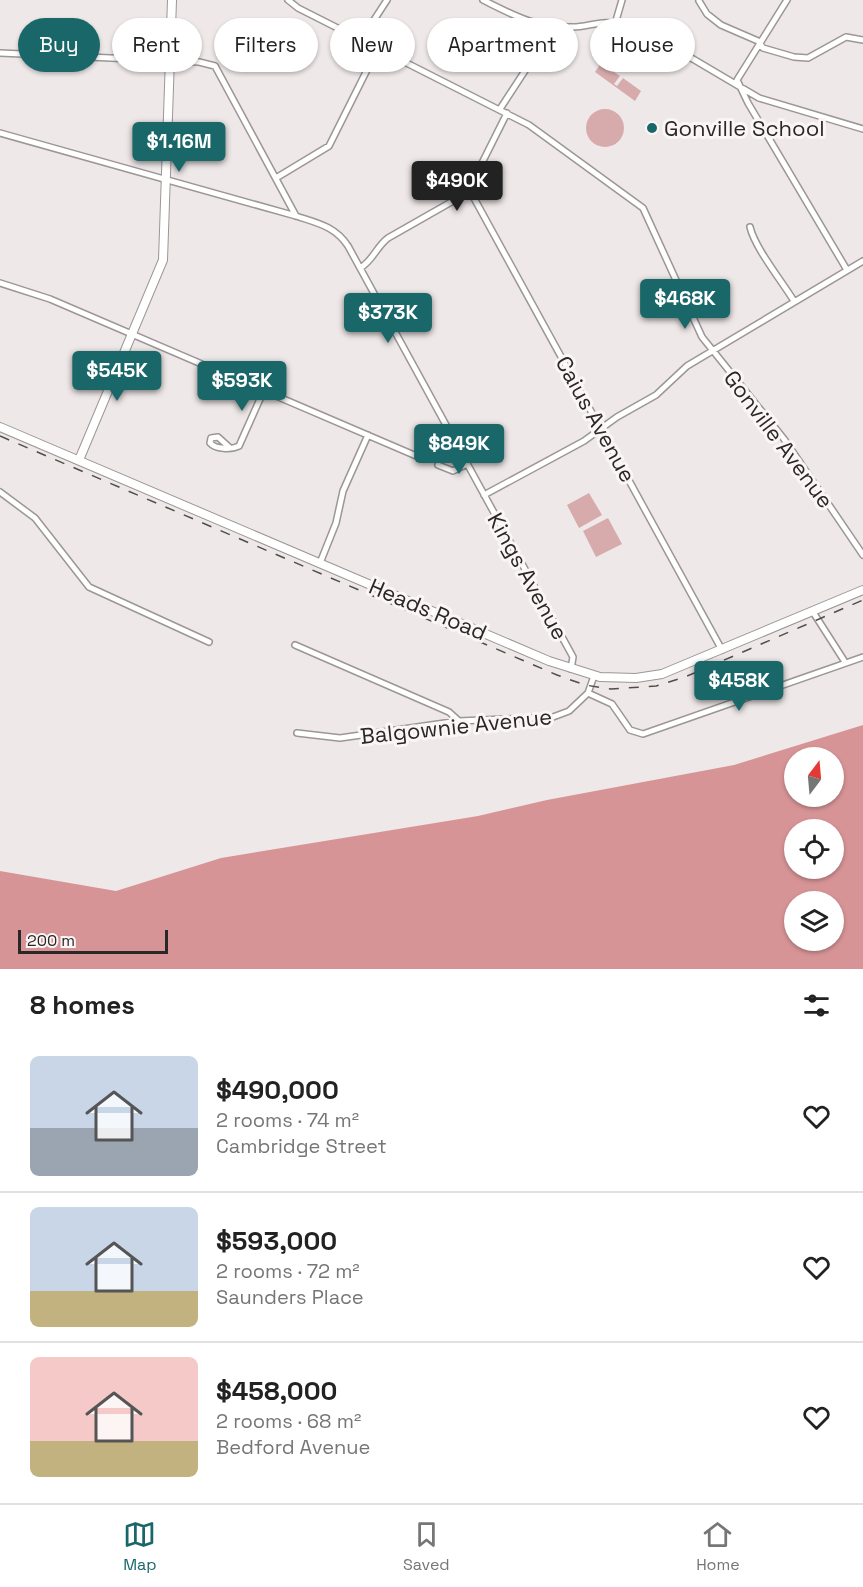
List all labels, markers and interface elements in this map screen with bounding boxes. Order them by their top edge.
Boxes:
chip: Buy [18,18,100,72]
chip: Rent [112,18,202,72]
chip: Filters [214,18,318,72]
chip: New [330,18,415,72]
chip: Apartment [427,18,578,72]
chip: House [590,18,695,72]
place label: Gonville School [664,114,825,142]
marker: Gonville School [645,121,659,135]
pin: $1.16M [130,122,228,173]
text: $1.16M [146,128,212,154]
pin: $490K [415,161,499,212]
text: $490K [426,167,488,193]
pin: $468K [643,279,727,330]
text: $468K [654,285,716,311]
pin: $373K [346,293,430,344]
text: $373K [358,299,418,325]
pin: $545K [75,351,159,402]
street label: Caius Avenue [550,351,642,487]
text: $545K [86,357,148,383]
pin: $593K [200,361,284,412]
street label: Gonville Avenue [718,365,840,513]
text: $593K [211,367,273,393]
pin: $849K [417,424,501,475]
text: $849K [428,430,490,456]
street label: Kings Avenue [482,508,574,644]
street label: Heads Road [365,572,491,646]
pin: $458K [697,661,781,712]
text: $458K [708,667,770,693]
street label: Balgownie Avenue [359,702,553,750]
north arrow [784,747,844,807]
map controls [784,747,844,951]
button: locate [784,819,844,879]
button: layers [784,891,844,951]
scale bar [18,927,168,954]
text: 200 m [27,930,75,951]
text: 8 homes [30,988,135,1022]
icon: filters [800,989,833,1022]
text: $490,000 [216,1073,339,1107]
icon: home [78,1080,150,1152]
icon: heart [800,1100,833,1133]
text: 2 rooms · 74 m² [216,1107,359,1133]
text: Cambridge Street [216,1133,387,1159]
text: $593,000 [216,1224,337,1258]
icon: home [78,1231,150,1303]
icon: heart [800,1251,833,1284]
text: 2 rooms · 72 m² [216,1258,360,1284]
text: Saunders Place [216,1284,364,1310]
text: $458,000 [216,1374,337,1408]
icon: home [78,1381,150,1453]
icon: heart [800,1401,833,1434]
text: 2 rooms · 68 m² [216,1408,361,1434]
text: Bedford Avenue [216,1434,370,1460]
tab: Map [123,1518,157,1575]
tab: Saved [403,1518,450,1575]
tab: Home [696,1518,740,1575]

